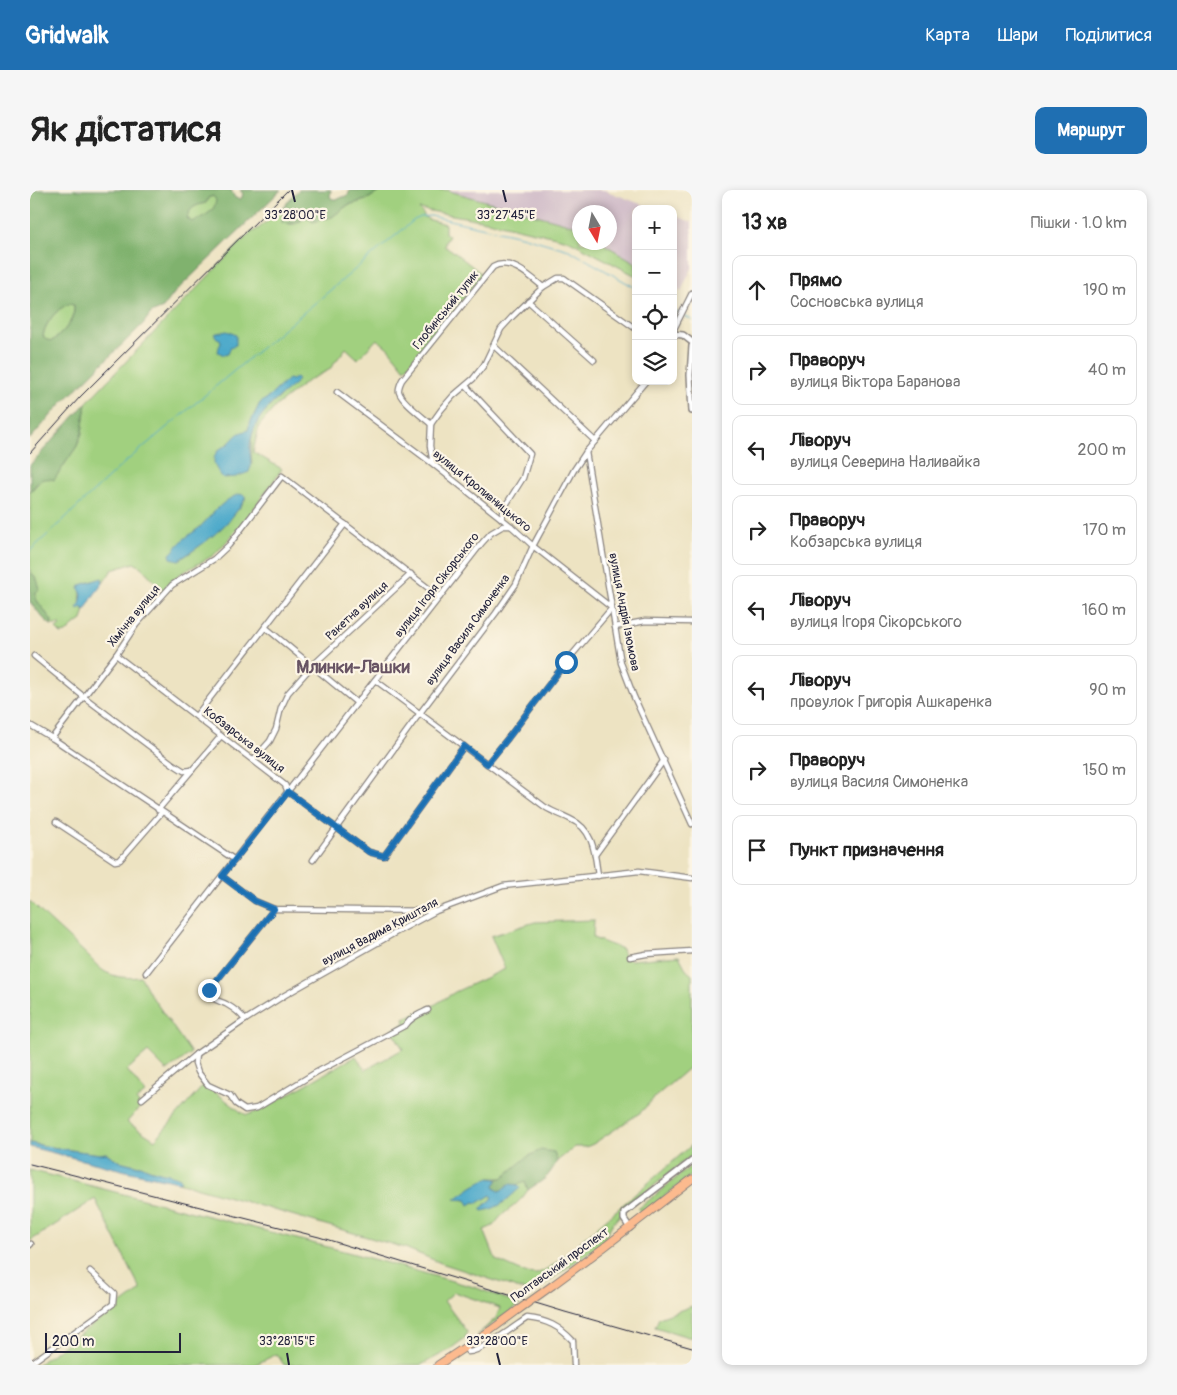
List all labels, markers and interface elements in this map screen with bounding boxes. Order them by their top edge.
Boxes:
text: Gridwalk [25,21,109,50]
text: Карта [925,24,970,47]
text: Шари [998,24,1037,47]
text: Поділитися [1065,24,1152,47]
button: Маршрут [1035,107,1147,154]
text: Як дістатися [30,108,221,152]
north arrow [572,205,617,250]
map controls [632,205,677,385]
button: + [632,205,677,250]
text: 33°28'00"E [264,208,326,223]
text: 33°27'45"E [477,208,535,223]
text: 13 хв [742,209,787,236]
text: Пішки · 1.0 km [1031,213,1127,233]
button: − [632,250,677,295]
street label: Глобинський тупик [410,268,482,352]
text: Прямо [790,268,842,292]
icon: ahead [743,276,771,304]
text: 190 m [1083,280,1126,300]
text: Сосновська вулиця [790,292,924,312]
button: locate [632,295,677,340]
button: layers [632,340,677,385]
text: Праворуч [790,348,865,372]
icon: right [743,356,771,384]
text: 40 m [1088,360,1126,380]
text: вулиця Віктора Баранова [790,372,960,392]
text: Ліворуч [790,428,851,452]
icon: left [743,436,771,464]
text: 200 m [1078,440,1126,460]
street label: вулиця Кропивницького [430,447,535,536]
text: вулиця Северина Наливайка [790,452,980,472]
text: Праворуч [790,508,865,532]
icon: right [743,516,771,544]
text: 170 m [1083,520,1126,540]
street label: вулиця Ігоря Сікорського [391,529,483,640]
text: Кобзарська вулиця [790,532,922,552]
street label: вулиця Андрія Ізюмова [605,552,643,673]
street label: вулиця Василя Симоненка [423,571,514,688]
street label: Ракетна вулиця [323,578,392,644]
street label: Хімічна вулиця [105,582,164,650]
text: Ліворуч [790,588,851,612]
icon: left [743,596,771,624]
text: 160 m [1082,600,1126,620]
text: вулиця Ігоря Сікорського [790,612,962,632]
route start [555,651,578,674]
district label: Млинки-Лашки [296,656,410,679]
text: Ліворуч [790,668,851,692]
icon: left [743,676,771,704]
text: 90 m [1089,680,1126,700]
text: провулок Григорія Ашкаренка [790,692,992,712]
street label: Кобзарська вулиця [200,704,288,777]
text: Праворуч [790,748,865,772]
icon: right [743,756,771,784]
text: 150 m [1082,760,1126,780]
text: вулиця Василя Симоненка [790,772,968,792]
icon: arrive [743,836,771,864]
text: Пункт призначення [790,838,944,862]
street label: вулиця Вадима Кришталя [319,895,441,969]
route end [198,979,221,1002]
street label: Полтавський проспект [508,1224,612,1306]
scale bar [45,1330,181,1353]
text: 200 m [52,1333,94,1350]
text: 33°28'15"E [259,1334,315,1349]
text: 33°28'00"E [466,1334,528,1349]

